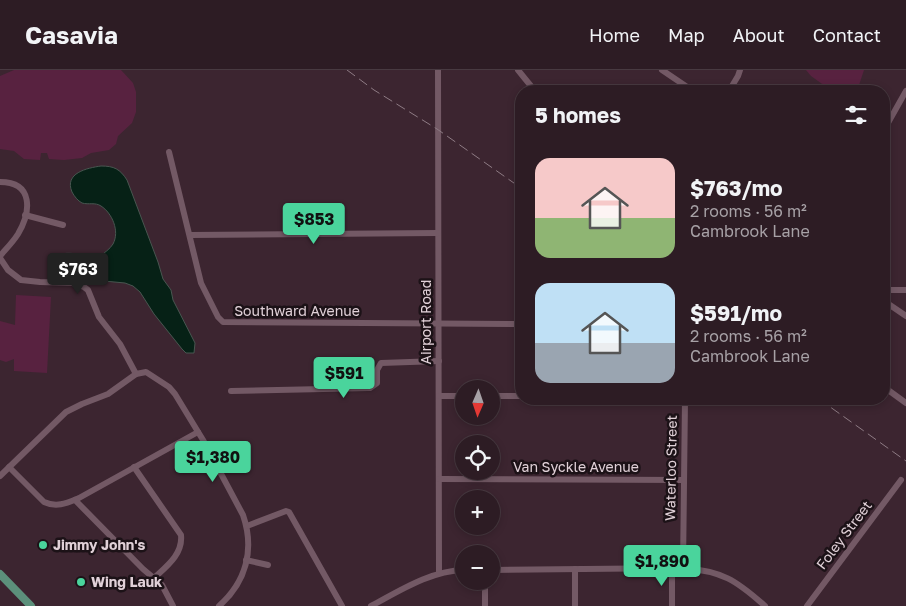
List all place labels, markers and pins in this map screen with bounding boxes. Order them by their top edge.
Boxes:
pin: $853 [284,202,344,245]
pin: $763 [48,252,108,295]
pin: $591 [314,356,374,399]
pin: $1,380 [172,440,254,483]
place label: Jimmy John's [53,536,146,553]
marker: Jimmy John's [37,539,49,551]
pin: $1,890 [621,544,703,587]
place label: Wing Lauk [91,573,162,590]
marker: Wing Lauk [75,576,87,588]

